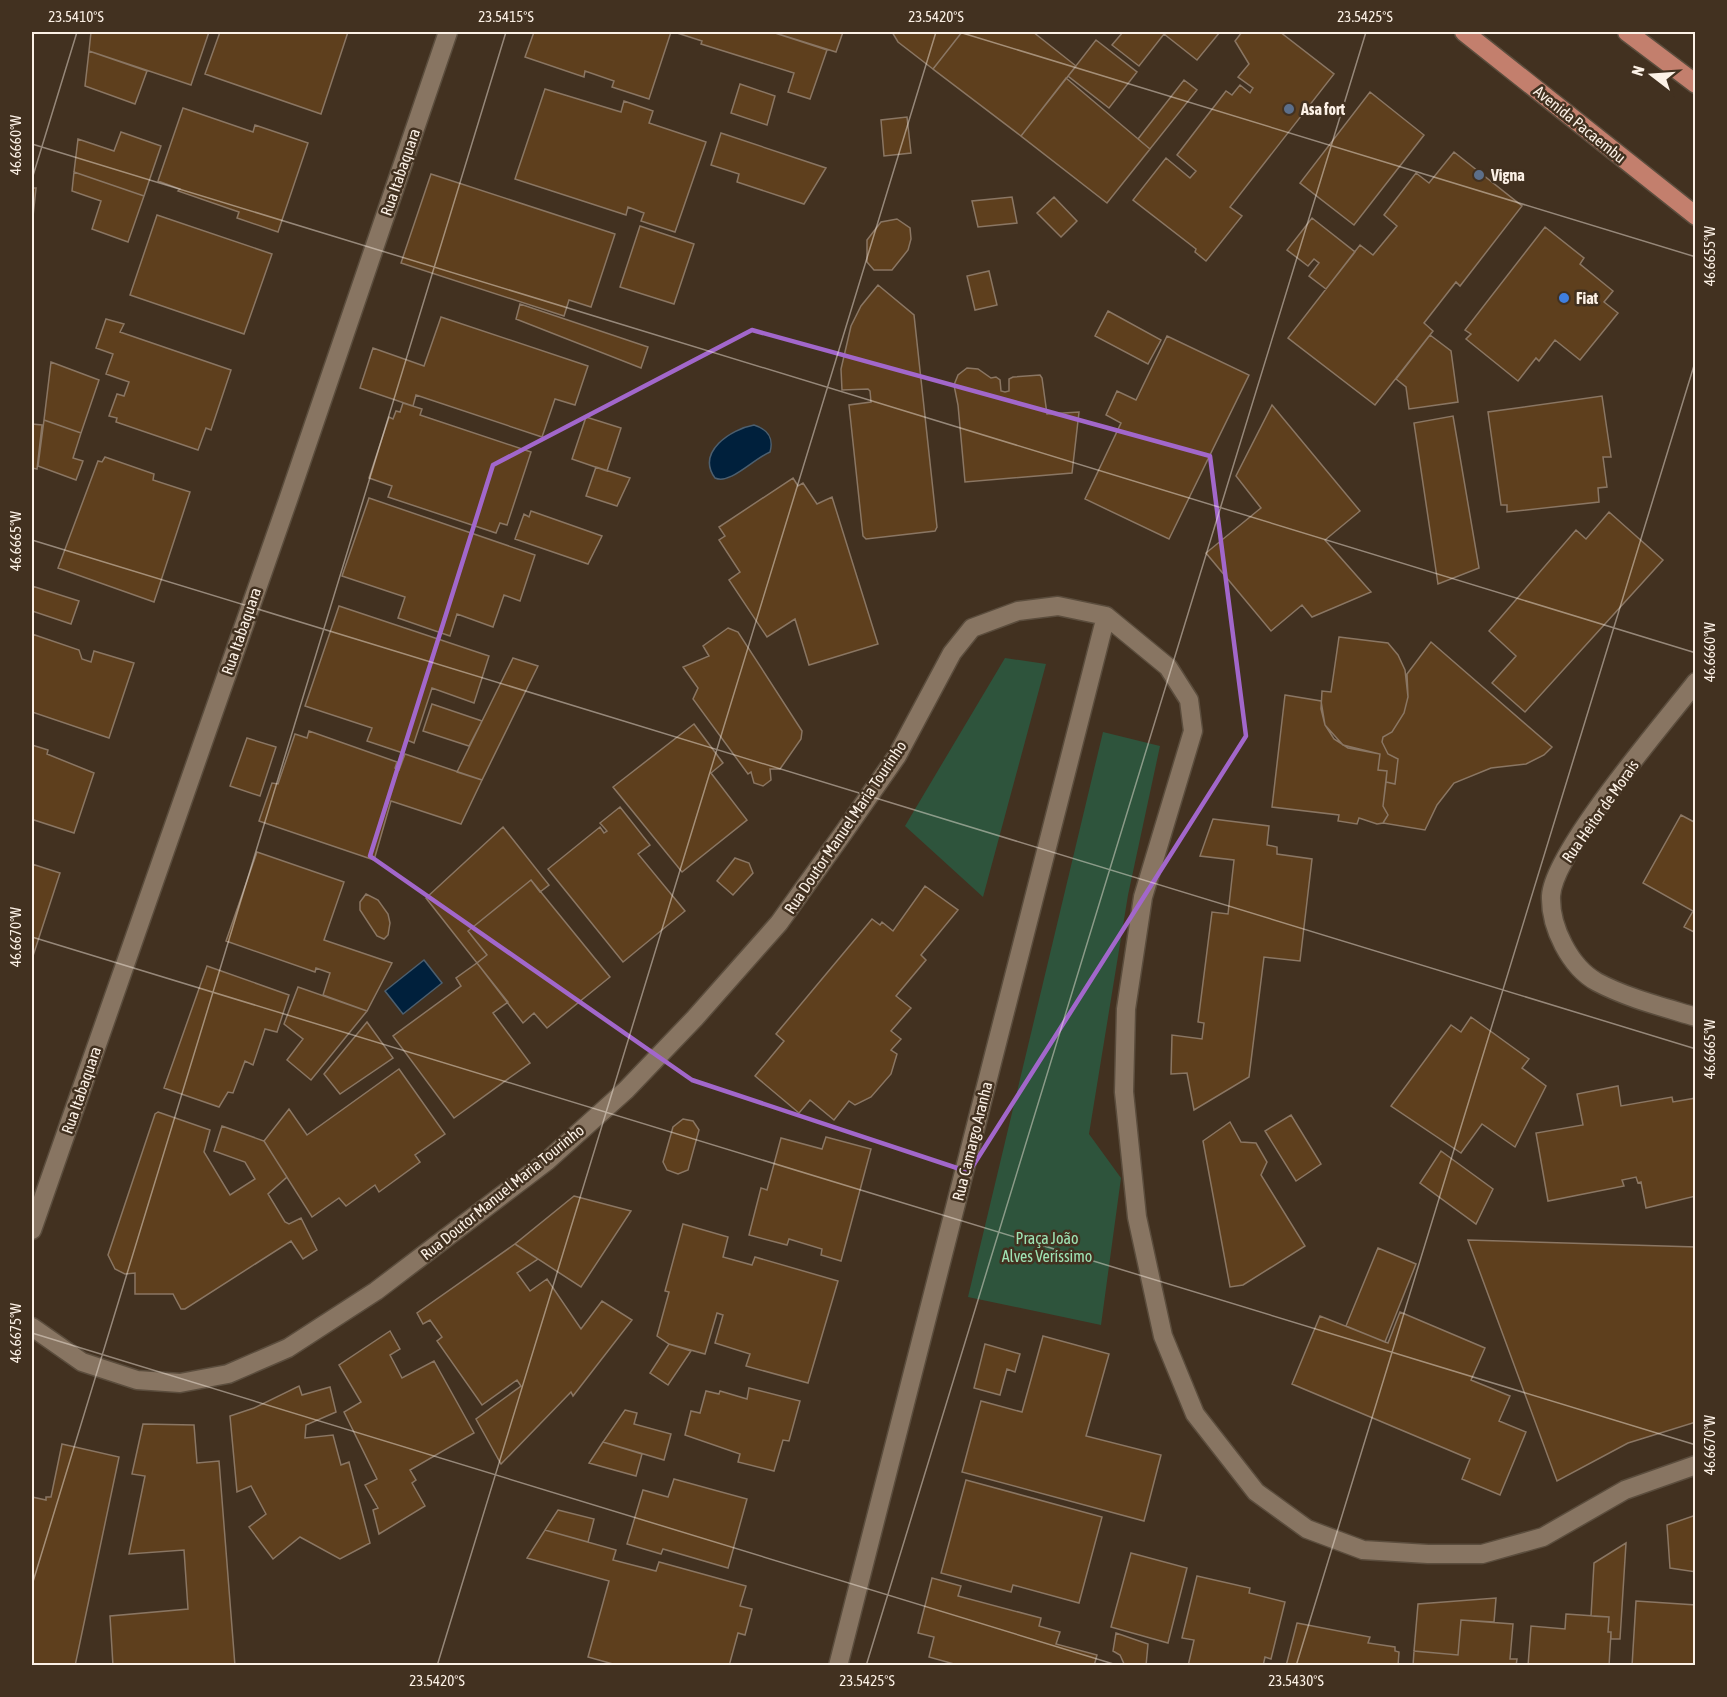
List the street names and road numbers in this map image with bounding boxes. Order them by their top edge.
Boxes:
street label: Avenida Pacaembu [1531,82,1629,166]
street label: Rua Itabaquara [377,126,424,218]
street label: Rua Itabaquara [218,585,265,677]
street label: Rua Doutor Manuel Maria Tourinho [780,737,910,917]
street label: Rua Heitor de Morais [1558,756,1642,866]
street label: Rua Itabaquara [58,1044,105,1136]
street label: Rua Camargo Aranha [948,1080,996,1203]
street label: Rua Doutor Manuel Maria Tourinho [417,1121,587,1263]

